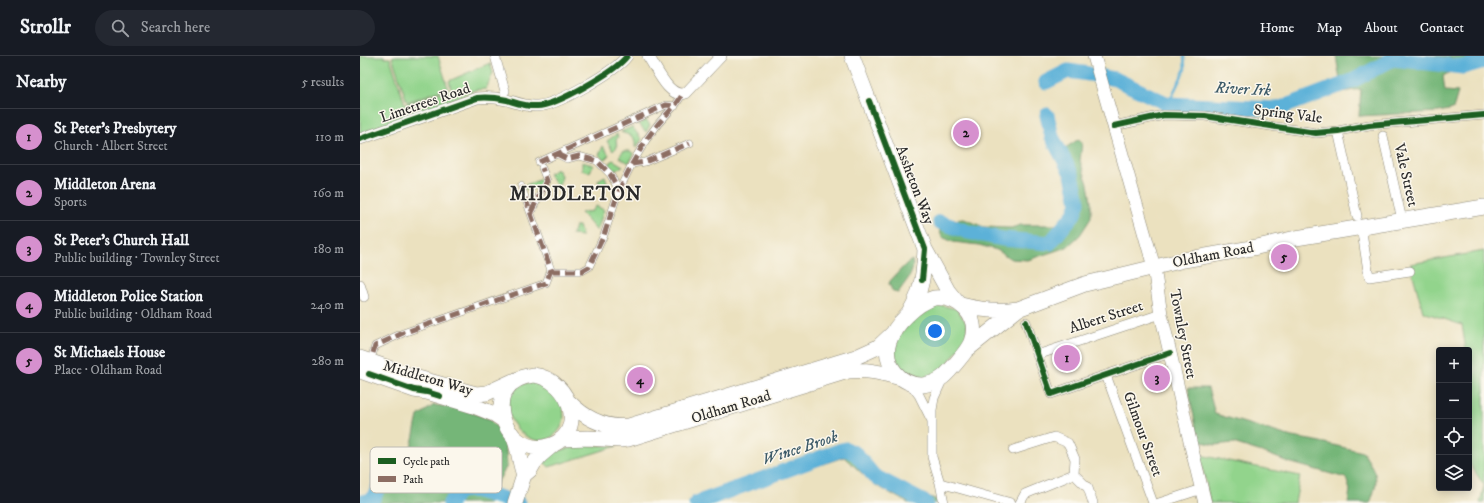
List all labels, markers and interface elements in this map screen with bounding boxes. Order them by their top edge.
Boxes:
search box [95,10,375,46]
text: Strollr [20,16,71,39]
icon: search [109,17,131,39]
text: Search here [141,18,210,37]
text: Home [1260,19,1294,37]
text: Map [1316,19,1342,37]
text: About [1364,19,1398,37]
text: Contact [1420,19,1464,37]
text: Nearby [16,71,66,93]
text: 5 results [302,74,344,90]
water label: River Irk [1213,77,1272,100]
street label: Limetrees Road [377,79,473,127]
street label: Spring Vale [1253,100,1323,128]
pin: 2 [953,118,979,148]
text: St Peter's Presbytery [54,119,176,138]
text: 1 [27,129,31,145]
text: 110 m [315,129,344,145]
text: Church · Albert Street [54,138,168,154]
street label: Vale Street [1389,141,1423,209]
street label: Assheton Way [891,143,939,228]
text: Middleton Arena [54,175,156,194]
district label: MIDDLETON [510,183,642,206]
text: 2 [26,185,32,201]
text: 160 m [313,185,344,201]
text: Sports [54,194,87,210]
text: St Peter's Church Hall [54,231,189,250]
street label: Oldham Road [1171,238,1256,272]
text: 3 [27,241,31,257]
text: 180 m [313,241,344,257]
pin: 5 [1271,242,1297,272]
text: Public building · Townley Street [54,250,220,266]
text: Middleton Police Station [54,287,203,306]
street label: Townley Street [1165,288,1201,381]
street label: Albert Street [1067,296,1145,338]
text: 4 [25,297,33,313]
text: 240 m [311,297,344,313]
text: Public building · Oldham Road [54,306,212,322]
your location [925,321,945,341]
text: St Michaels House [54,343,165,362]
pin: 1 [1054,343,1080,373]
map controls [1436,347,1472,491]
button: + [1436,347,1472,383]
text: 5 [26,353,32,369]
text: 280 m [312,353,344,369]
street label: Middleton Way [381,356,476,400]
text: Place · Oldham Road [54,362,162,378]
pin: 3 [1144,363,1170,393]
pin: 4 [627,365,653,395]
button: − [1436,383,1472,419]
street label: Oldham Road [689,386,774,428]
street label: Gilmour Street [1119,389,1167,479]
button: locate [1436,419,1472,455]
water label: Wince Brook [760,426,841,470]
legend [370,447,502,493]
text: Cycle path [403,455,450,469]
button: layers [1436,455,1472,491]
text: Path [403,473,424,487]

